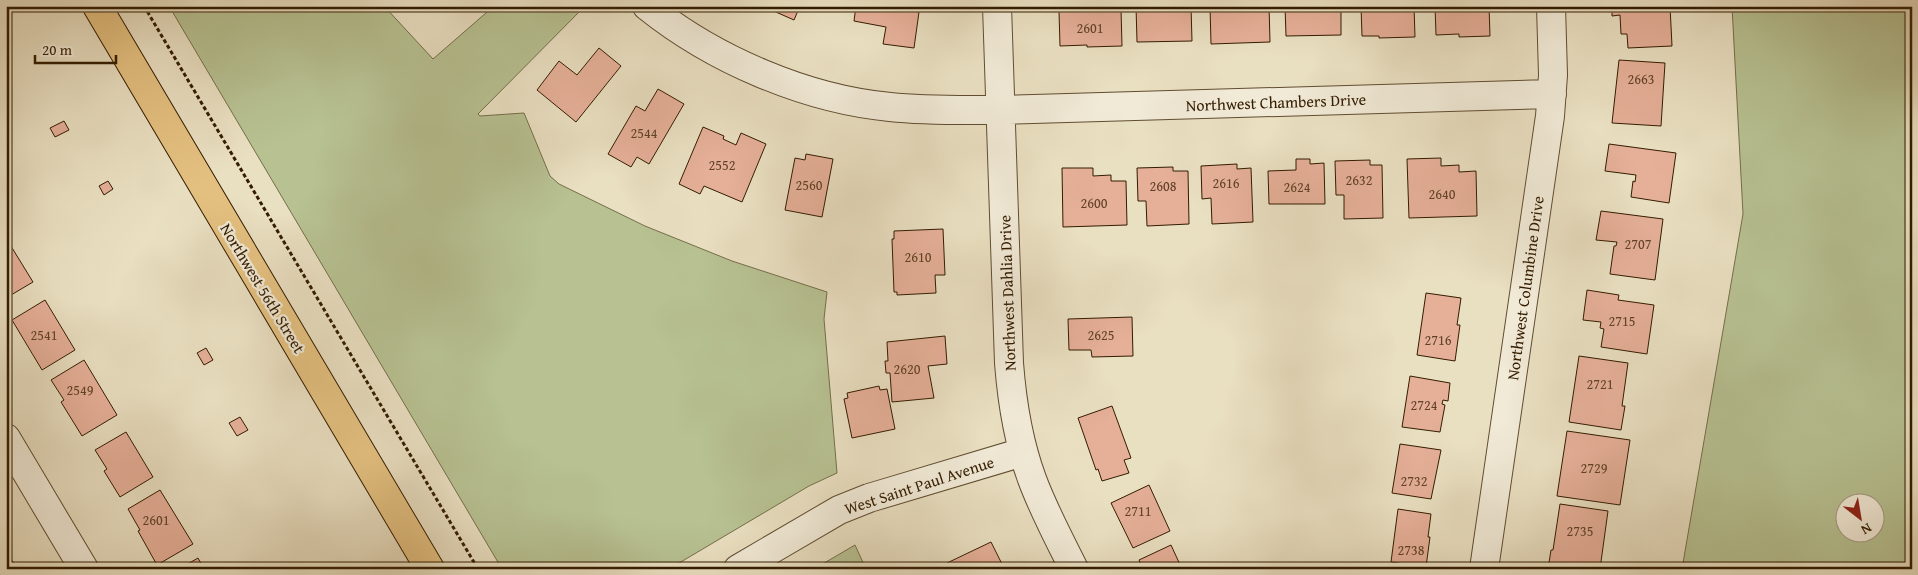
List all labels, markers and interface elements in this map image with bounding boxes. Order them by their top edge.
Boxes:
house number: 2601 [1077,18,1103,38]
scale bar [35,32,116,64]
text: 20 m [42,39,73,60]
house number: 2663 [1628,69,1654,89]
street label: Northwest Chambers Drive [1185,87,1367,117]
house number: 2544 [631,123,658,143]
house number: 2552 [709,155,735,175]
house number: 2632 [1346,170,1372,190]
house number: 2616 [1213,173,1240,193]
house number: 2560 [796,175,823,195]
house number: 2608 [1150,176,1177,196]
house number: 2624 [1284,177,1311,197]
house number: 2640 [1429,184,1456,204]
house number: 2600 [1081,193,1108,213]
street label: Northwest Columbine Drive [1500,194,1550,382]
street label: Northwest Dahlia Drive [992,215,1022,371]
street label: Northwest 56th Street [215,218,312,358]
house number: 2707 [1625,234,1652,254]
house number: 2610 [905,247,932,267]
house number: 2715 [1609,311,1635,331]
house number: 2541 [31,325,57,345]
house number: 2625 [1088,325,1114,345]
house number: 2716 [1425,330,1452,350]
house number: 2620 [894,359,921,379]
house number: 2721 [1587,374,1613,394]
house number: 2549 [67,380,94,400]
house number: 2724 [1411,395,1438,415]
street label: West Saint Paul Avenue [841,449,997,521]
house number: 2729 [1581,458,1608,478]
house number: 2732 [1401,471,1427,491]
north arrow [1836,492,1886,542]
house number: 2711 [1125,501,1151,521]
house number: 2601 [143,510,169,530]
text: N [1857,518,1876,540]
house number: 2735 [1567,521,1593,541]
house number: 2738 [1398,540,1425,560]

